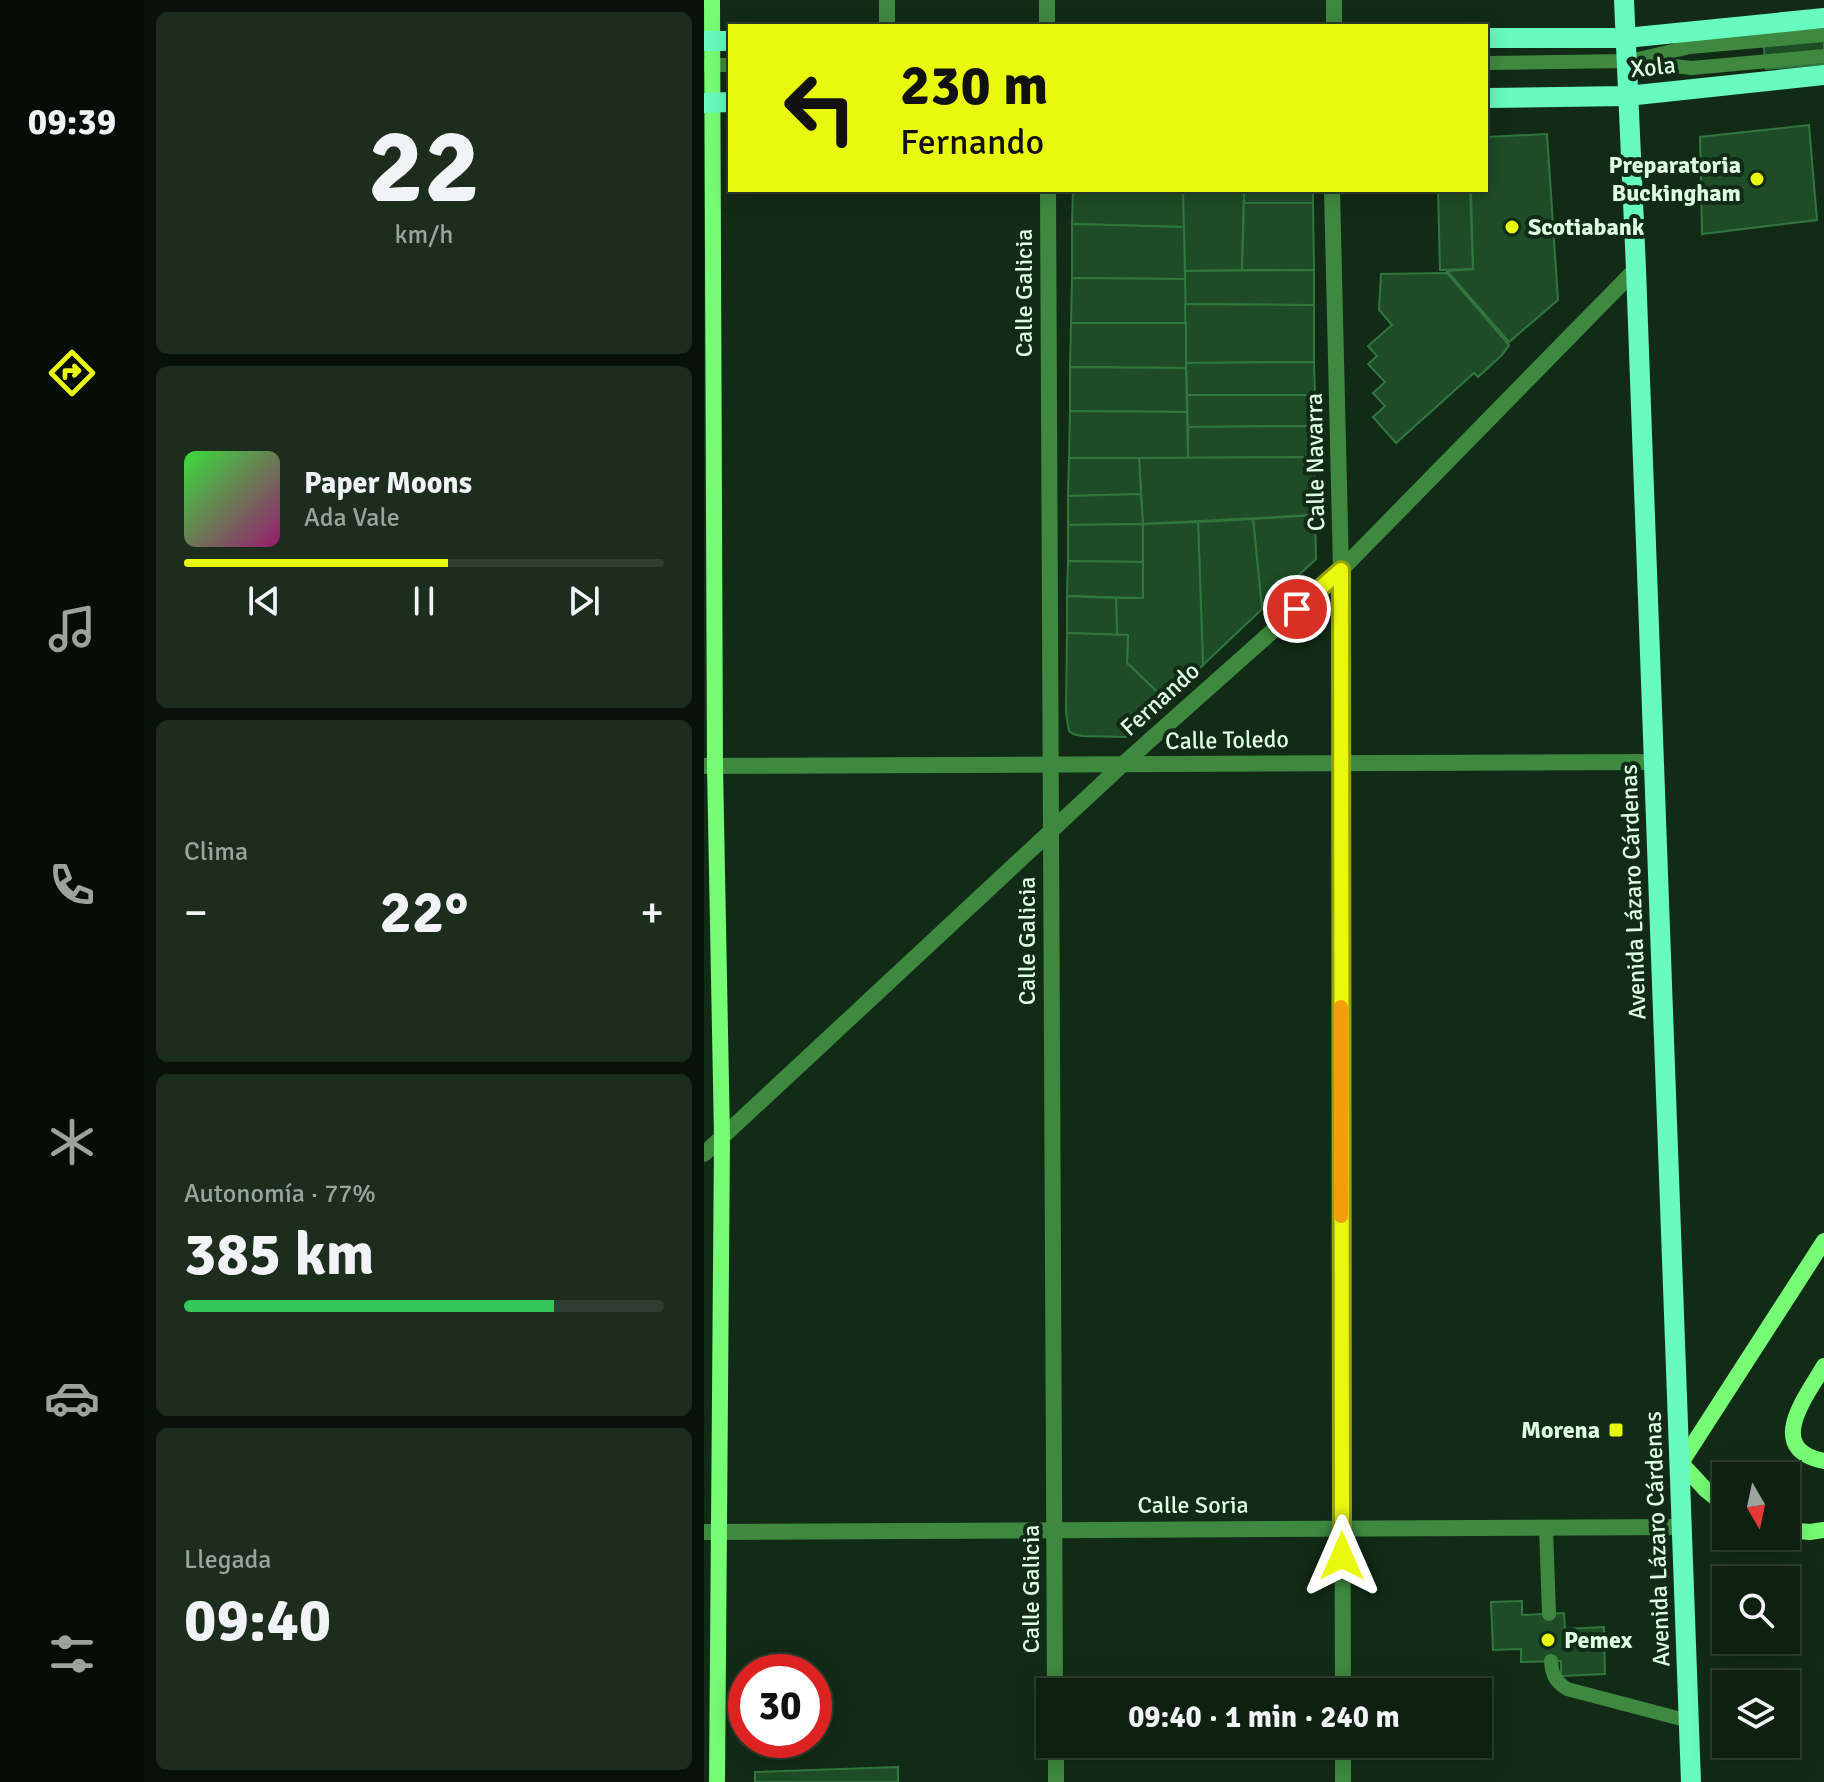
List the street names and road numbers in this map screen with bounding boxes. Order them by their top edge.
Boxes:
street label: Xola [1629,50,1677,84]
street label: Calle Galicia [1009,229,1039,357]
street label: Calle Navarra [1299,393,1331,531]
street label: Fernando [1114,656,1206,742]
street label: Calle Toledo [1165,724,1289,756]
street label: Avenida Lázaro Cárdenas [1614,764,1652,1020]
street label: Calle Galicia [1012,877,1042,1005]
street label: Avenida Lázaro Cárdenas [1638,1411,1676,1667]
street label: Calle Soria [1137,1490,1249,1520]
street label: Calle Galicia [1016,1525,1046,1653]

